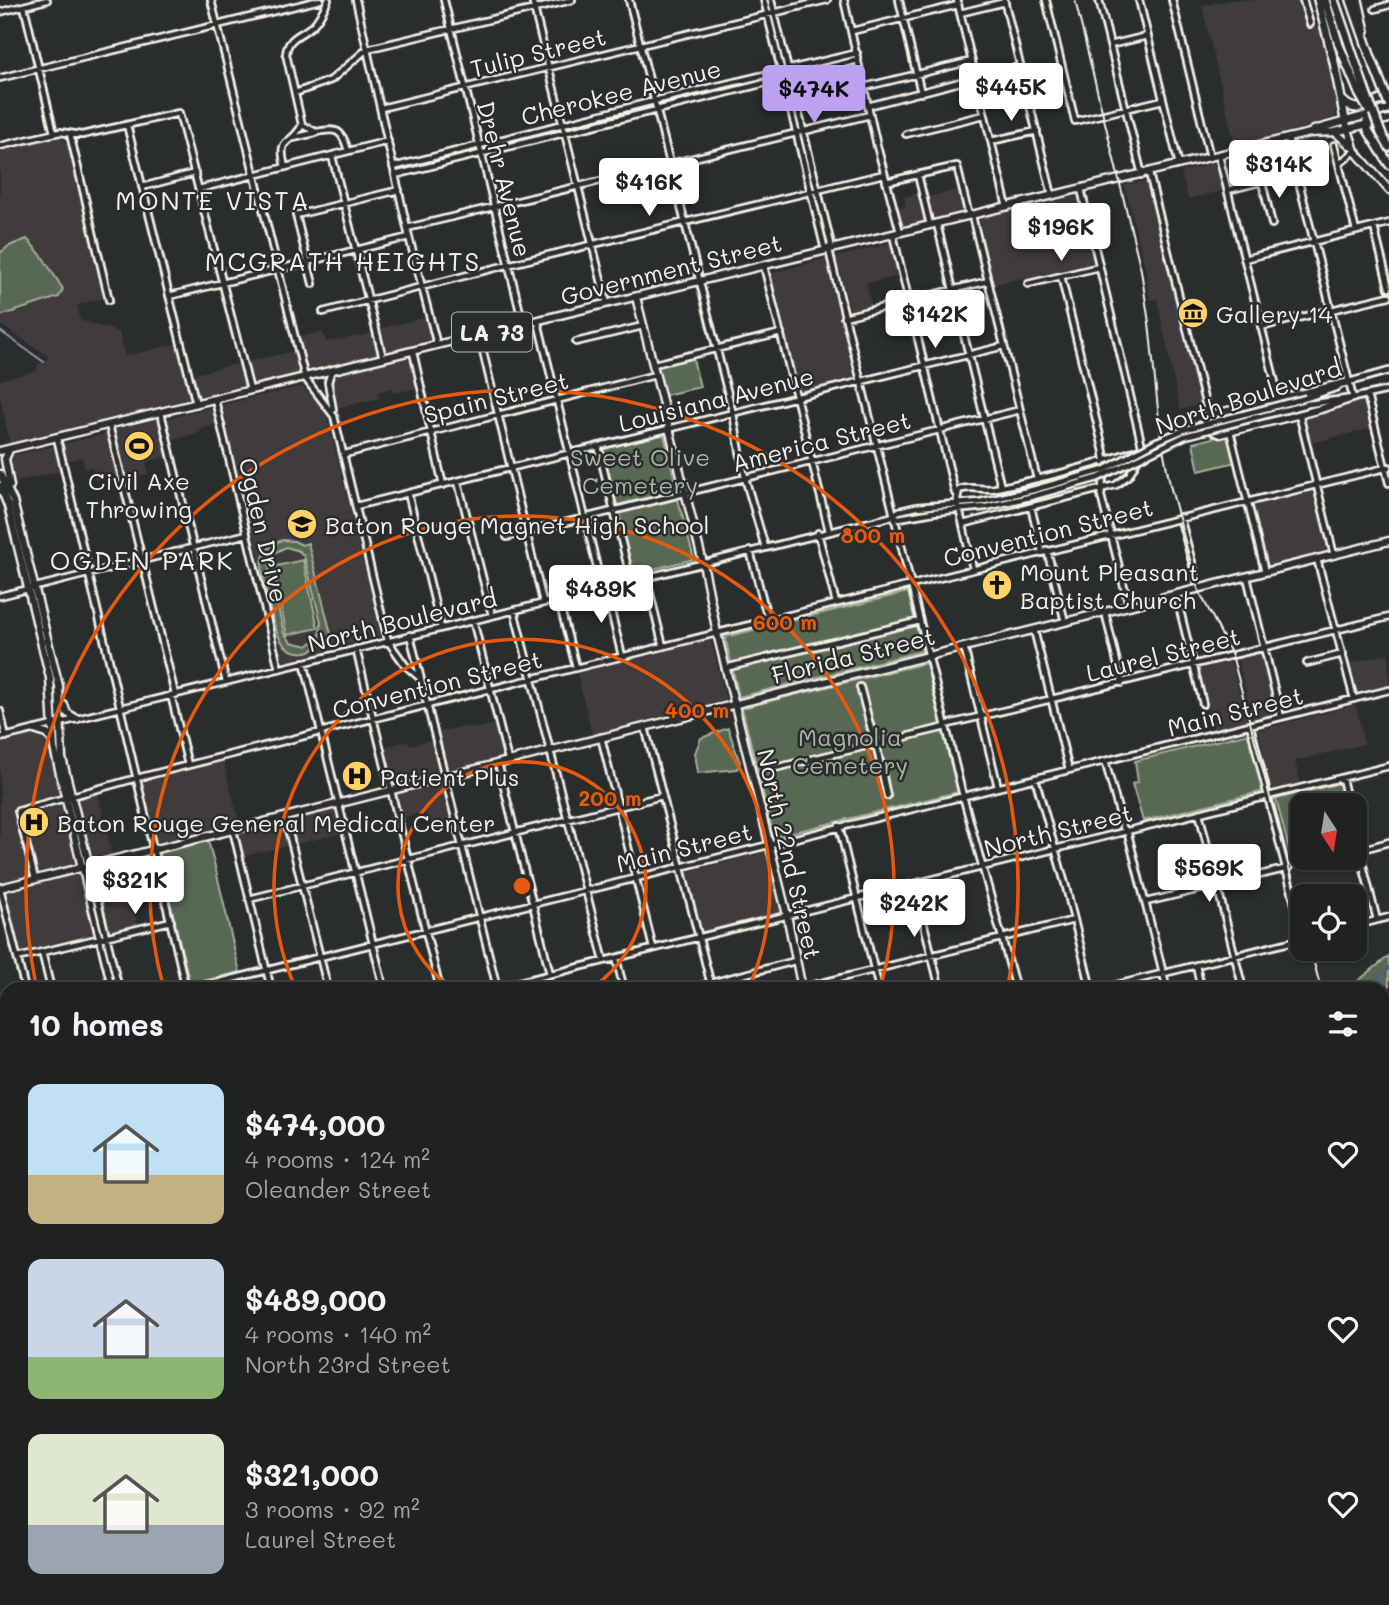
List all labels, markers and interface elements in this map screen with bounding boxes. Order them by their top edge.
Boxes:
street label: Tulip Street [467,20,609,84]
street label: Cherokee Avenue [518,52,724,132]
pin: $445K [962,64,1060,123]
pin: $474K [765,66,863,125]
text: $445K [975,71,1047,101]
text: $474K [778,73,850,103]
street label: Drehr Avenue [471,98,539,260]
pin: $314K [1230,140,1328,200]
text: $314K [1245,148,1313,178]
pin: $416K [600,158,698,218]
text: $416K [615,166,683,196]
district label: MONTE VISTA [115,183,311,217]
pin: $196K [1012,204,1110,263]
text: $196K [1027,211,1095,241]
street label: Government Street [557,227,785,311]
district label: MCGRATH HEIGHTS [205,244,481,278]
pin: $142K [886,290,984,350]
museum icon: Gallery 14 [1176,296,1210,330]
text: $142K [902,298,968,328]
place label: Gallery 14 [1216,298,1333,329]
road number: LA 73 [452,312,532,352]
street label: North Boulevard [1151,351,1345,441]
street label: Louisiana Avenue [615,360,817,438]
street label: Spain Street [420,364,572,430]
street label: America Street [728,404,914,478]
sports icon: Civil Axe Throwing [122,429,156,463]
park label: Sweet Olive Cemetery [570,441,710,500]
street label: Ogden Drive [232,455,296,605]
place label: Civil Axe Throwing [86,465,192,524]
street label: Convention Street [940,491,1156,573]
school or university icon: Baton Rouge Magnet High School [285,507,319,541]
place label: Baton Rouge Magnet High School [325,509,709,540]
text: 800 m [841,521,905,548]
district label: OGDEN PARK [50,543,234,577]
place label: Mount Pleasant Baptist Church [1020,556,1199,615]
pin: $489K [552,566,650,625]
church icon: Mount Pleasant Baptist Church [980,568,1014,602]
text: $489K [565,573,637,603]
street label: North Boulevard [304,582,500,658]
text: 600 m [753,608,817,635]
street label: Florida Street [768,620,938,690]
street label: Laurel Street [1083,620,1243,688]
street label: Convention Street [329,643,545,725]
street label: Main Street [1164,679,1306,743]
text: 400 m [665,696,729,723]
park label: Magnolia Cemetery [792,721,908,780]
street label: North 22nd Street [751,746,829,962]
hospital icon: Patient Plus [340,759,374,793]
place label: Patient Plus [380,761,519,792]
text: 200 m [579,784,641,811]
north arrow [1290,793,1367,870]
map controls [1290,793,1367,961]
street label: North Street [980,797,1136,863]
hospital icon: Baton Rouge General Medical Center [17,805,51,839]
place label: Baton Rouge General Medical Center [57,807,495,838]
street label: Main Street [613,815,755,879]
pin: $569K [1160,844,1258,904]
text: $569K [1174,852,1244,882]
pin: $321K [86,856,184,916]
text: $321K [102,864,168,894]
centre of rings [510,874,534,898]
pin: $242K [865,880,963,939]
button: locate [1290,884,1367,961]
text: $242K [879,887,949,917]
text: 10 homes [28,1004,164,1044]
icon: filters [1324,1005,1362,1043]
text: $474,000 [245,1104,385,1144]
icon: home [84,1112,168,1196]
icon: heart [1324,1135,1362,1173]
text: 4 rooms · 124 m² [245,1144,430,1174]
text: Oleander Street [245,1174,431,1204]
text: $489,000 [245,1279,386,1319]
icon: home [84,1287,168,1371]
icon: heart [1324,1310,1362,1348]
text: 4 rooms · 140 m² [245,1319,431,1349]
text: North 23rd Street [245,1349,451,1379]
text: $321,000 [245,1454,379,1494]
icon: home [84,1462,168,1546]
icon: heart [1324,1485,1362,1523]
text: 3 rooms · 92 m² [245,1494,420,1524]
text: Laurel Street [245,1524,396,1554]

